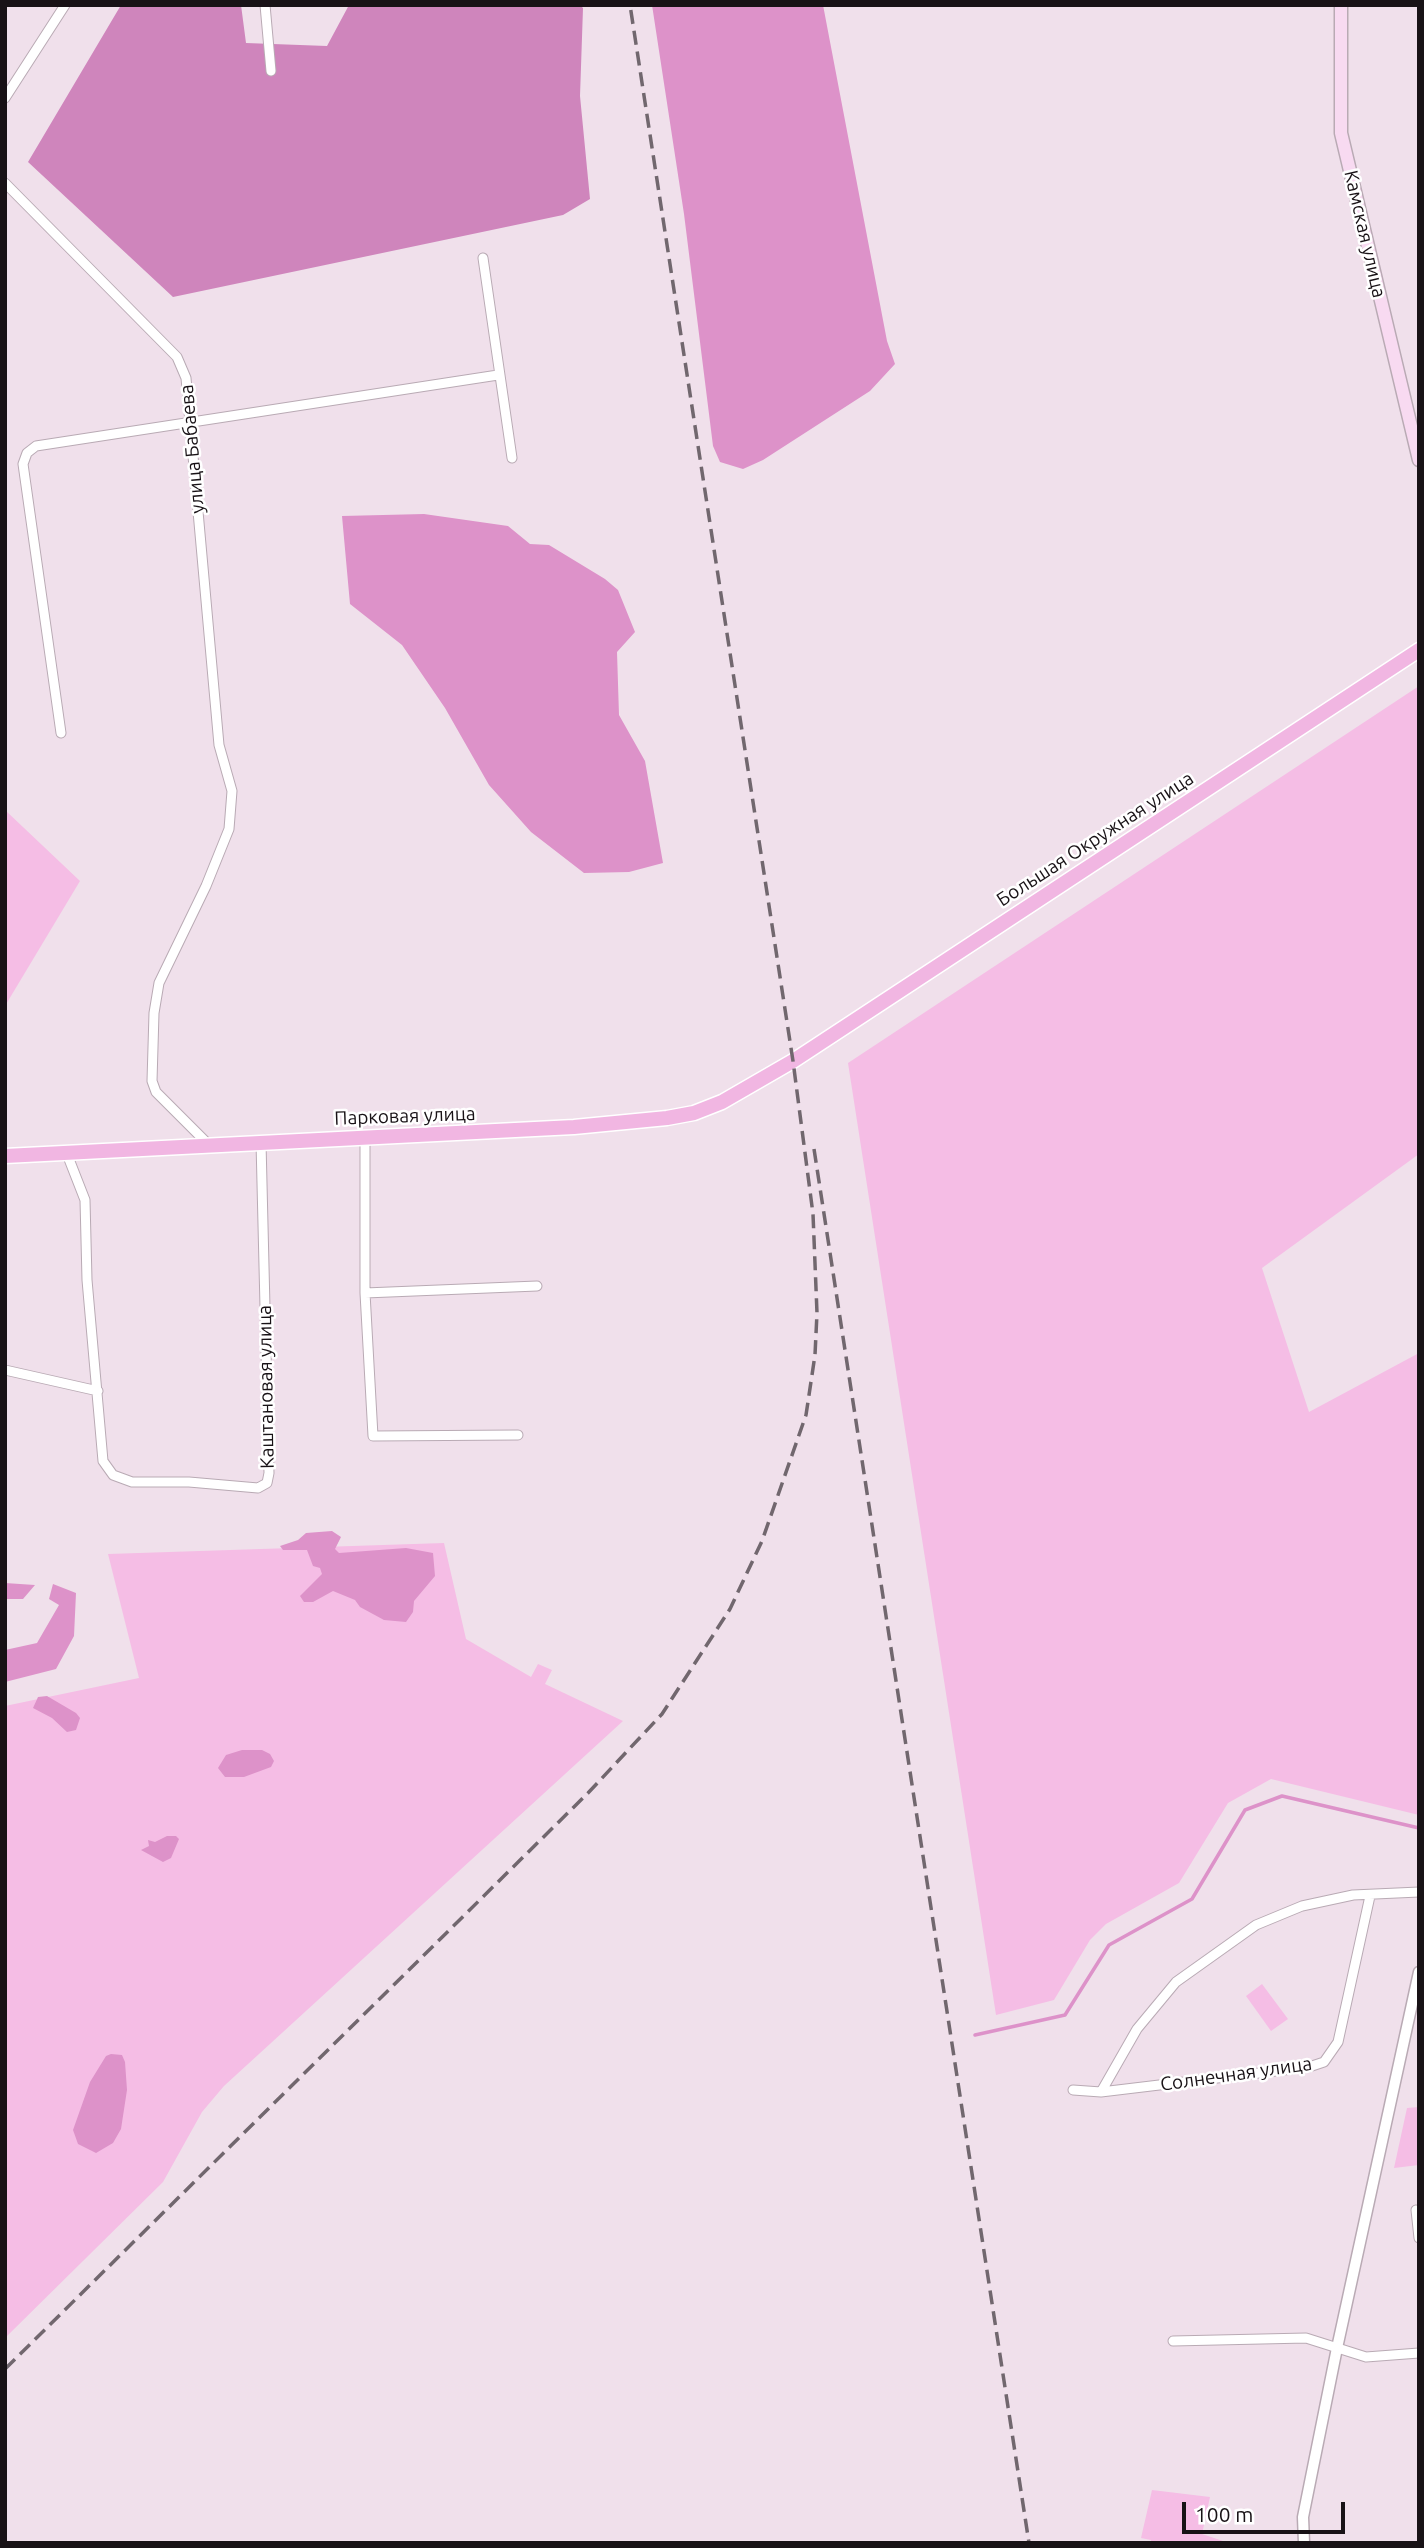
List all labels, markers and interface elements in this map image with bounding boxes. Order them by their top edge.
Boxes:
street label: Камская улица [1339,168,1391,300]
street label: улица Бабаева [175,384,209,514]
street label: Большая Окружная улица [992,767,1198,911]
street label: Парковая улица [334,1102,476,1130]
street label: Каштановая улица [253,1305,279,1469]
street label: Солнечная улица [1159,2052,1313,2096]
scale bar [1186,2488,1349,2532]
text: 100 m [1195,2502,1253,2526]

